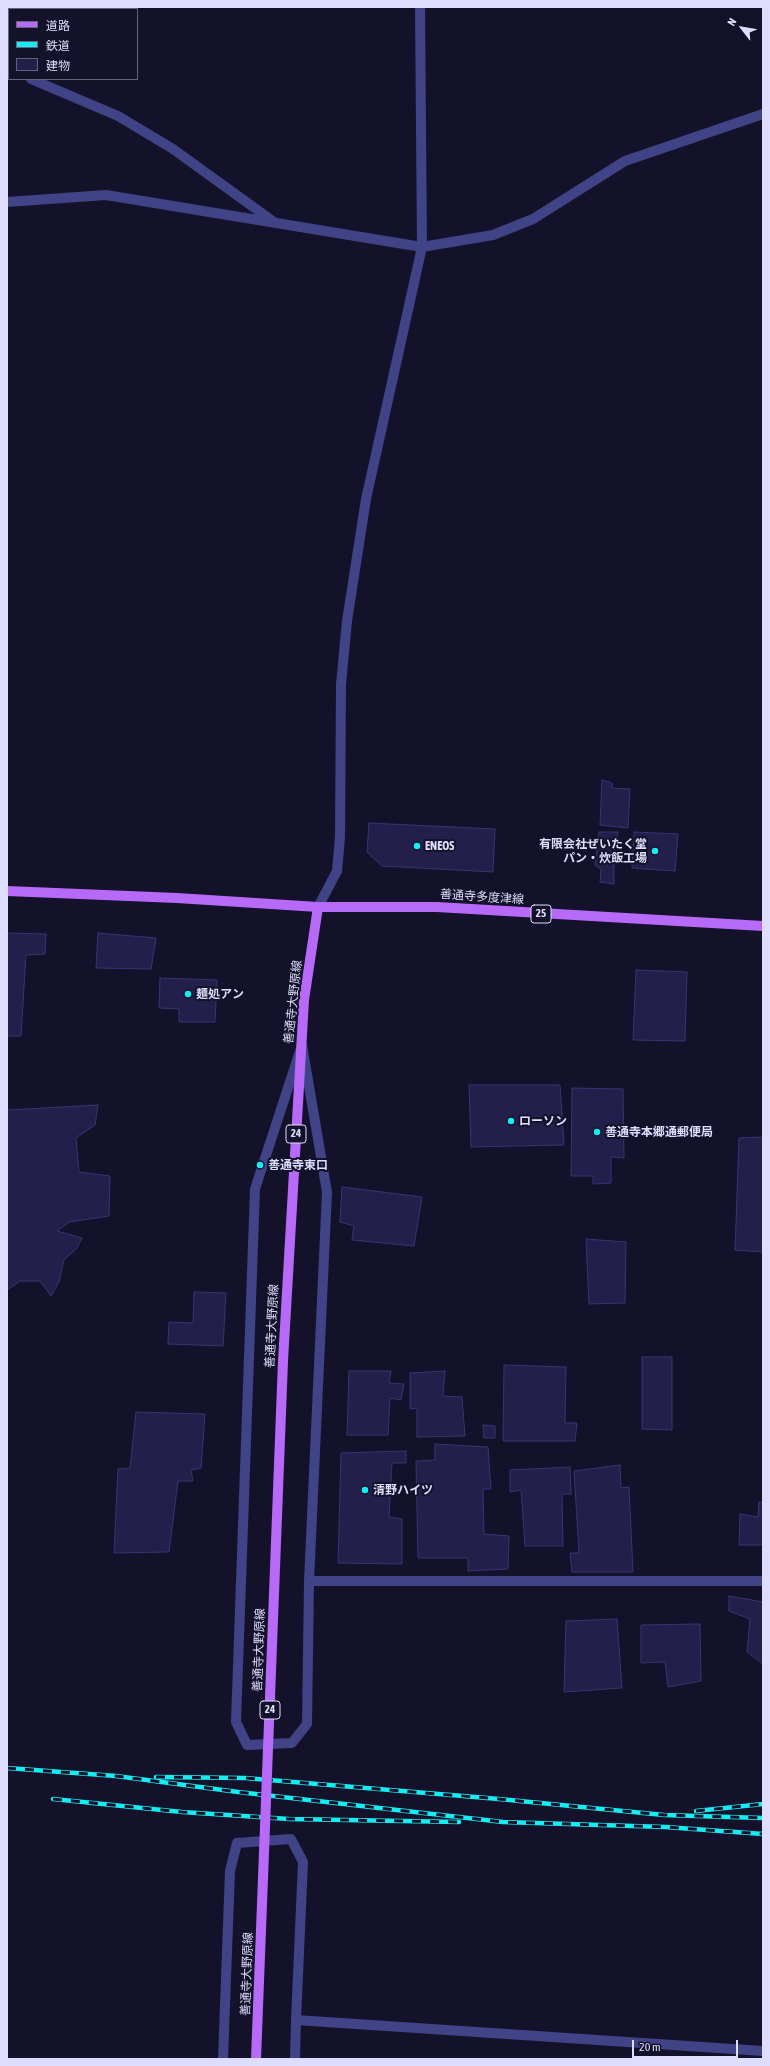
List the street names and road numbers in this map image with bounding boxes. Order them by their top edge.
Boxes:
street label: 善通寺多度津線 [440,887,524,907]
road number: 25 [531,905,551,923]
street label: 善通寺大野原線 [281,959,305,1045]
road number: 24 [286,1125,306,1143]
street label: 善通寺大野原線 [263,1284,281,1368]
street label: 善通寺大野原線 [250,1608,268,1692]
road number: 24 [260,1701,280,1719]
street label: 善通寺大野原線 [238,1932,256,2016]

